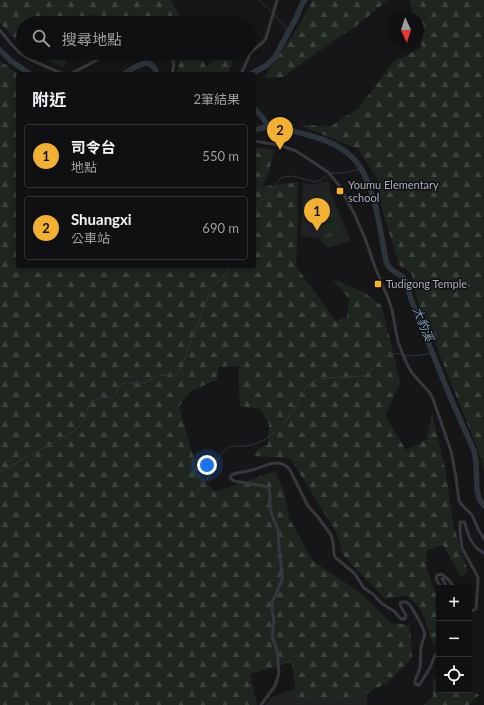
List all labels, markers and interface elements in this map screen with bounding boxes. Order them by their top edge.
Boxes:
north arrow [388,12,424,48]
search box [16,16,256,60]
icon: search [30,27,52,49]
text: 搜尋地點 [62,30,122,48]
text: 附近 [32,89,66,110]
text: 2筆結果 [193,91,240,107]
pin: 2 [267,117,293,150]
text: 司令台 [71,138,116,156]
text: 1 [42,148,50,164]
text: 550 m [202,148,239,164]
text: 地點 [71,159,97,175]
place label: Youmu Elementary school [348,178,439,204]
marker: Youmu Elementary school [335,186,345,196]
pin: 1 [304,198,330,231]
text: Shuangxi [71,210,132,228]
text: 2 [42,220,50,236]
text: 690 m [202,220,239,236]
text: 公車站 [71,230,110,246]
place label: Tudigong Temple [386,277,467,290]
marker: Tudigong Temple [373,279,383,289]
water label: 大豹溪 [410,304,438,345]
your location [197,455,217,475]
map controls [436,585,472,693]
button: + [436,585,472,621]
button: − [436,621,472,657]
button: locate [436,657,472,693]

